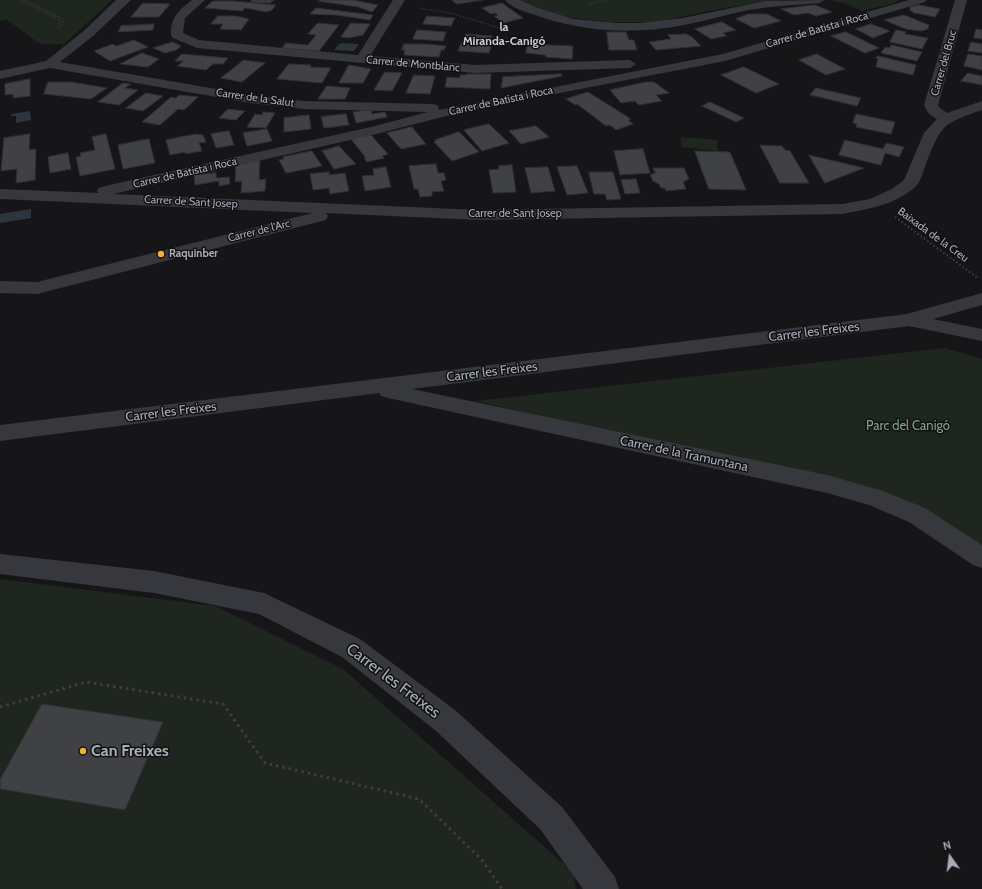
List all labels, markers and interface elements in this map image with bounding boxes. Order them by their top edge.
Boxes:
street label: Carrer de Batista i Roca [764,9,870,51]
district label: la Miranda-Canigó [463,20,545,48]
street label: Carrer del Bruc [928,29,960,97]
street label: Carrer de Montblanc [365,53,461,75]
street label: Carrer de Batista i Roca [448,84,554,118]
street label: Carrer de la Salut [215,86,295,110]
street label: Carrer de Batista i Roca [132,155,238,191]
street label: Carrer de Sant Josep [144,193,238,211]
street label: Baixada de la Creu [895,205,971,265]
street label: Carrer de Sant Josep [468,207,562,221]
street label: Carrer de l'Arc [227,217,291,245]
place label: Raquinber [169,247,218,261]
marker: Raquinber [156,249,166,259]
street label: Carrer les Freixes [768,319,860,345]
street label: Carrer les Freixes [446,359,538,385]
street label: Carrer les Freixes [125,399,217,425]
park label: Parc del Canigó [866,418,950,434]
street label: Carrer de la Tramuntana [619,433,749,475]
street label: Carrer les Freixes [342,639,444,723]
place label: Can Freixes [91,741,169,761]
marker: Can Freixes [78,746,88,756]
north arrow [930,837,970,877]
text: N [942,838,953,853]

